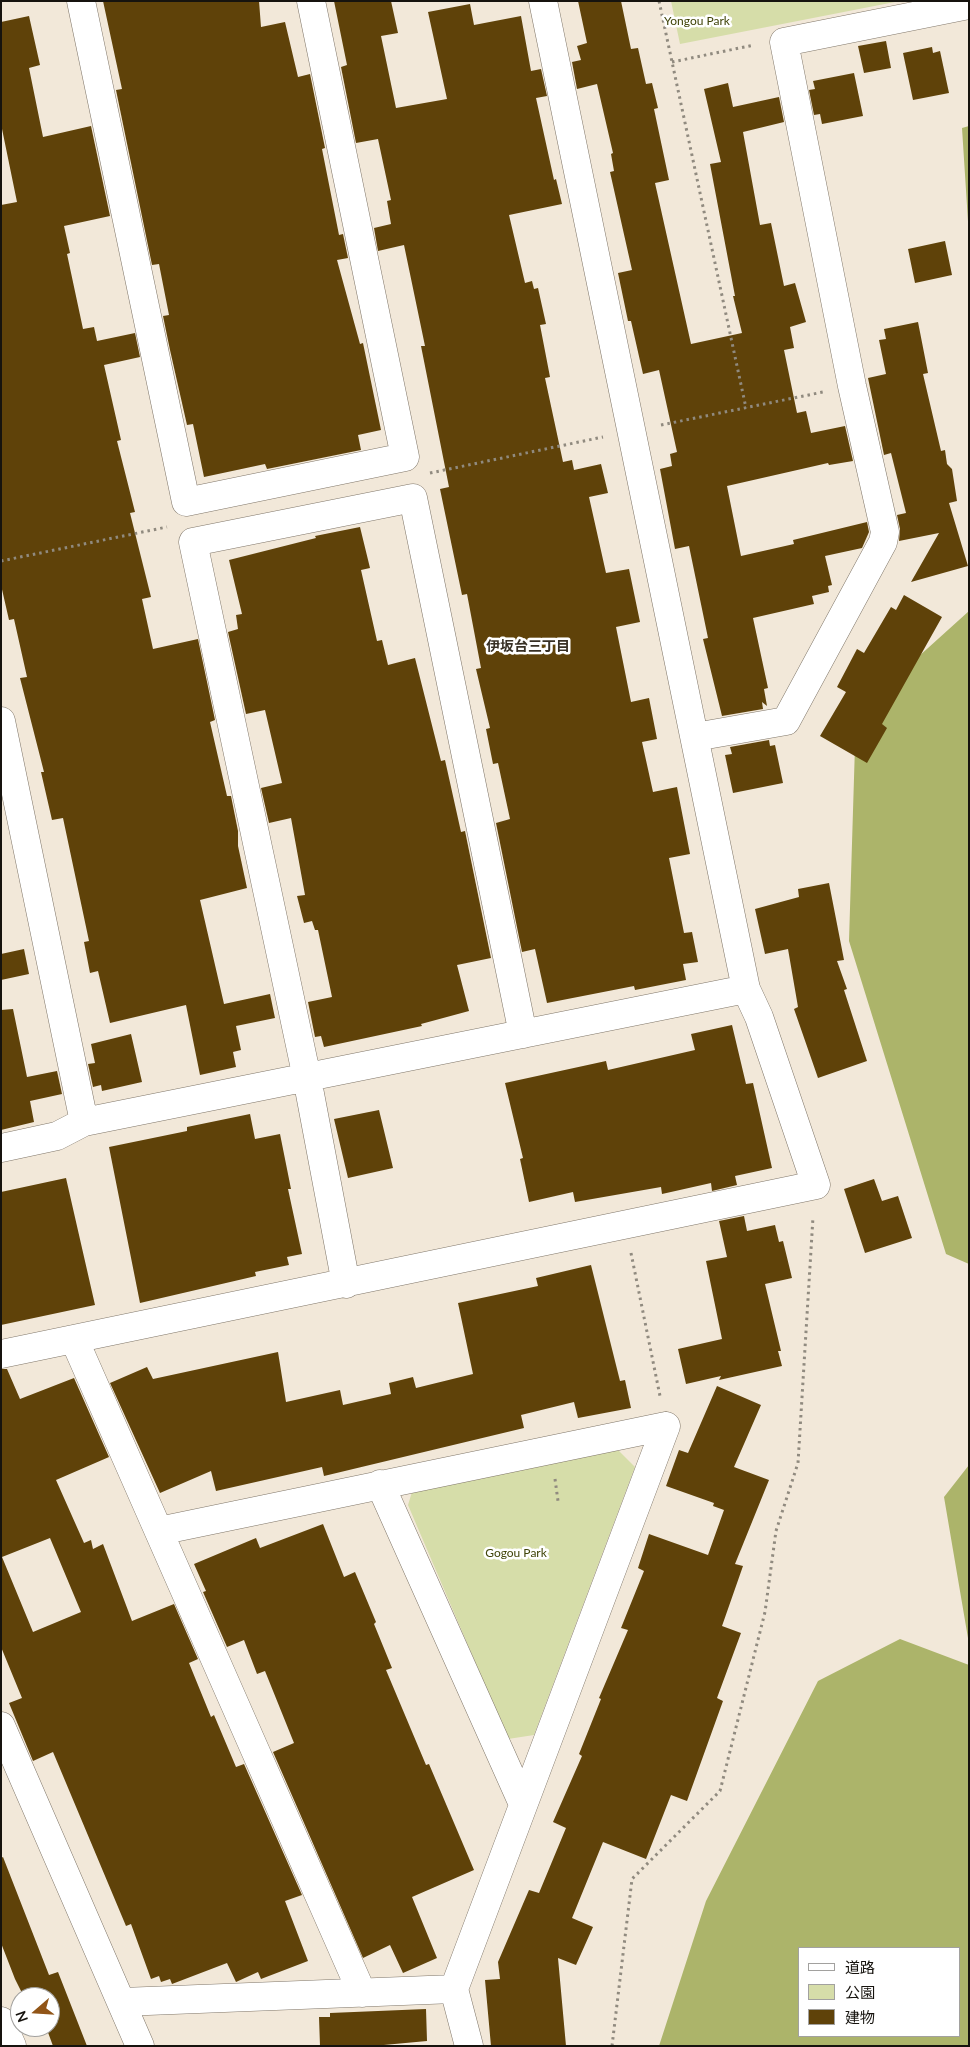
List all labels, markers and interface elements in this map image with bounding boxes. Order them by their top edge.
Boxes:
park label: Yongou Park [664,14,730,28]
district label: 伊坂台三丁目 [486,638,570,654]
park label: Gogou Park [485,1546,547,1560]
legend [798,1947,960,2037]
text: 道路 [845,1958,875,1976]
text: 公園 [845,1983,875,2001]
north arrow [10,1987,60,2037]
text: 建物 [845,2008,875,2026]
text: N [11,2009,31,2025]

